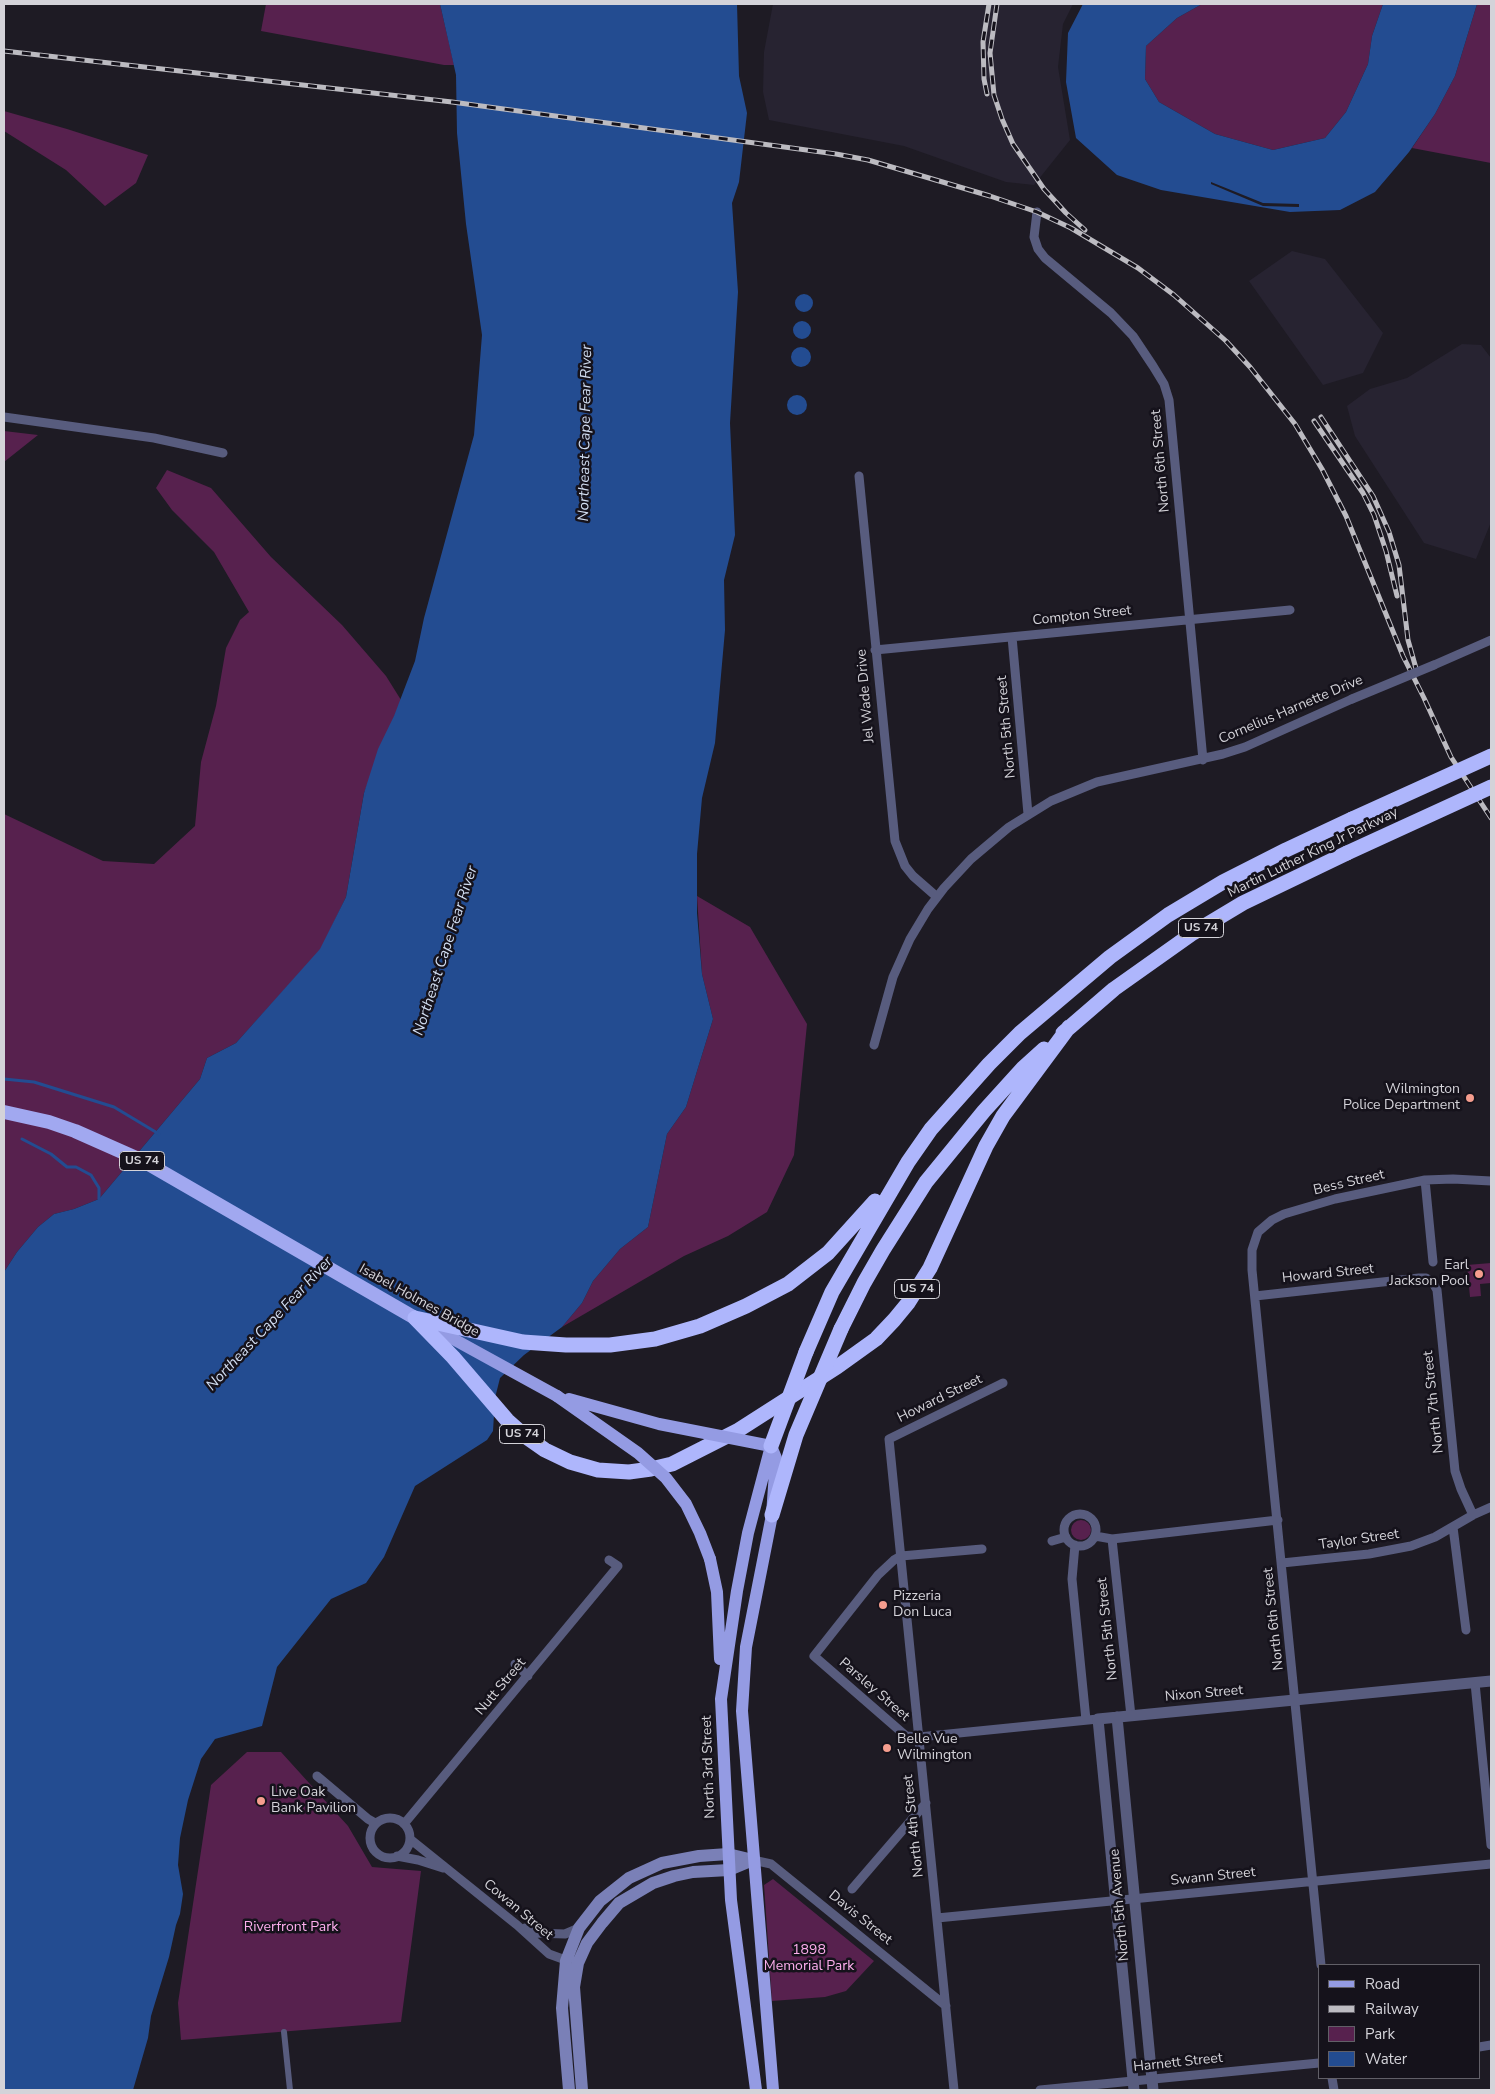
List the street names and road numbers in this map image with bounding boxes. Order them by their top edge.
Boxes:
street label: North 6th Street [1148,409,1174,513]
street label: Compton Street [1032,602,1132,630]
street label: Jel Wade Drive [854,648,878,744]
street label: Cornelius Harnette Drive [1216,672,1366,748]
street label: North 5th Street [994,675,1020,779]
street label: Martin Luther King Jr Parkway [1225,804,1401,902]
road number: US 74 [1178,918,1224,938]
road number: US 74 [120,1152,164,1170]
street label: Bess Street [1312,1167,1386,1199]
street label: Isabel Holmes Bridge [356,1261,482,1341]
street label: Howard Street [1281,1261,1375,1287]
road number: US 74 [894,1280,940,1298]
street label: North 7th Street [1420,1350,1448,1454]
street label: Howard Street [895,1371,985,1427]
road number: US 74 [500,1425,544,1444]
street label: Taylor Street [1318,1526,1400,1554]
street label: North 6th Street [1260,1567,1288,1671]
street label: North 5th Street [1094,1577,1122,1681]
street label: Nutt Street [472,1655,530,1719]
street label: Parsley Street [835,1655,913,1725]
street label: Nixon Street [1164,1682,1244,1706]
street label: North 3rd Street [699,1715,719,1819]
street label: North 4th Street [900,1774,928,1878]
street label: North 5th Avenue [1107,1848,1133,1962]
street label: Swann Street [1170,1864,1256,1890]
street label: Cowan Street [480,1876,556,1944]
street label: Davis Street [825,1887,895,1949]
street label: Harnett Street [1132,2050,1224,2076]

